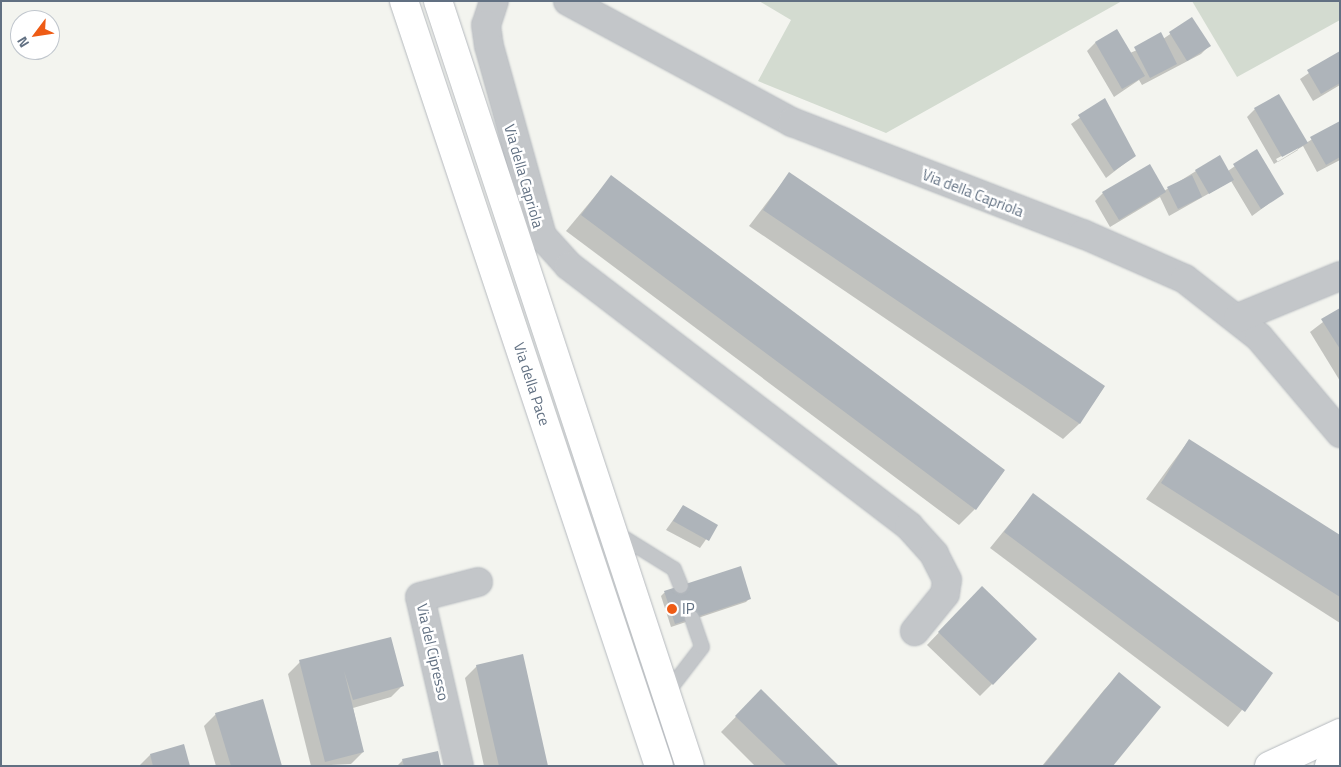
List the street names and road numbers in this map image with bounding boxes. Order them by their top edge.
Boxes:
street label: Via della Capriola [501,122,547,230]
street label: Via della Capriola [920,165,1026,221]
street label: Via della Pace [510,340,554,428]
street label: Via del Cipresso [413,602,453,702]

